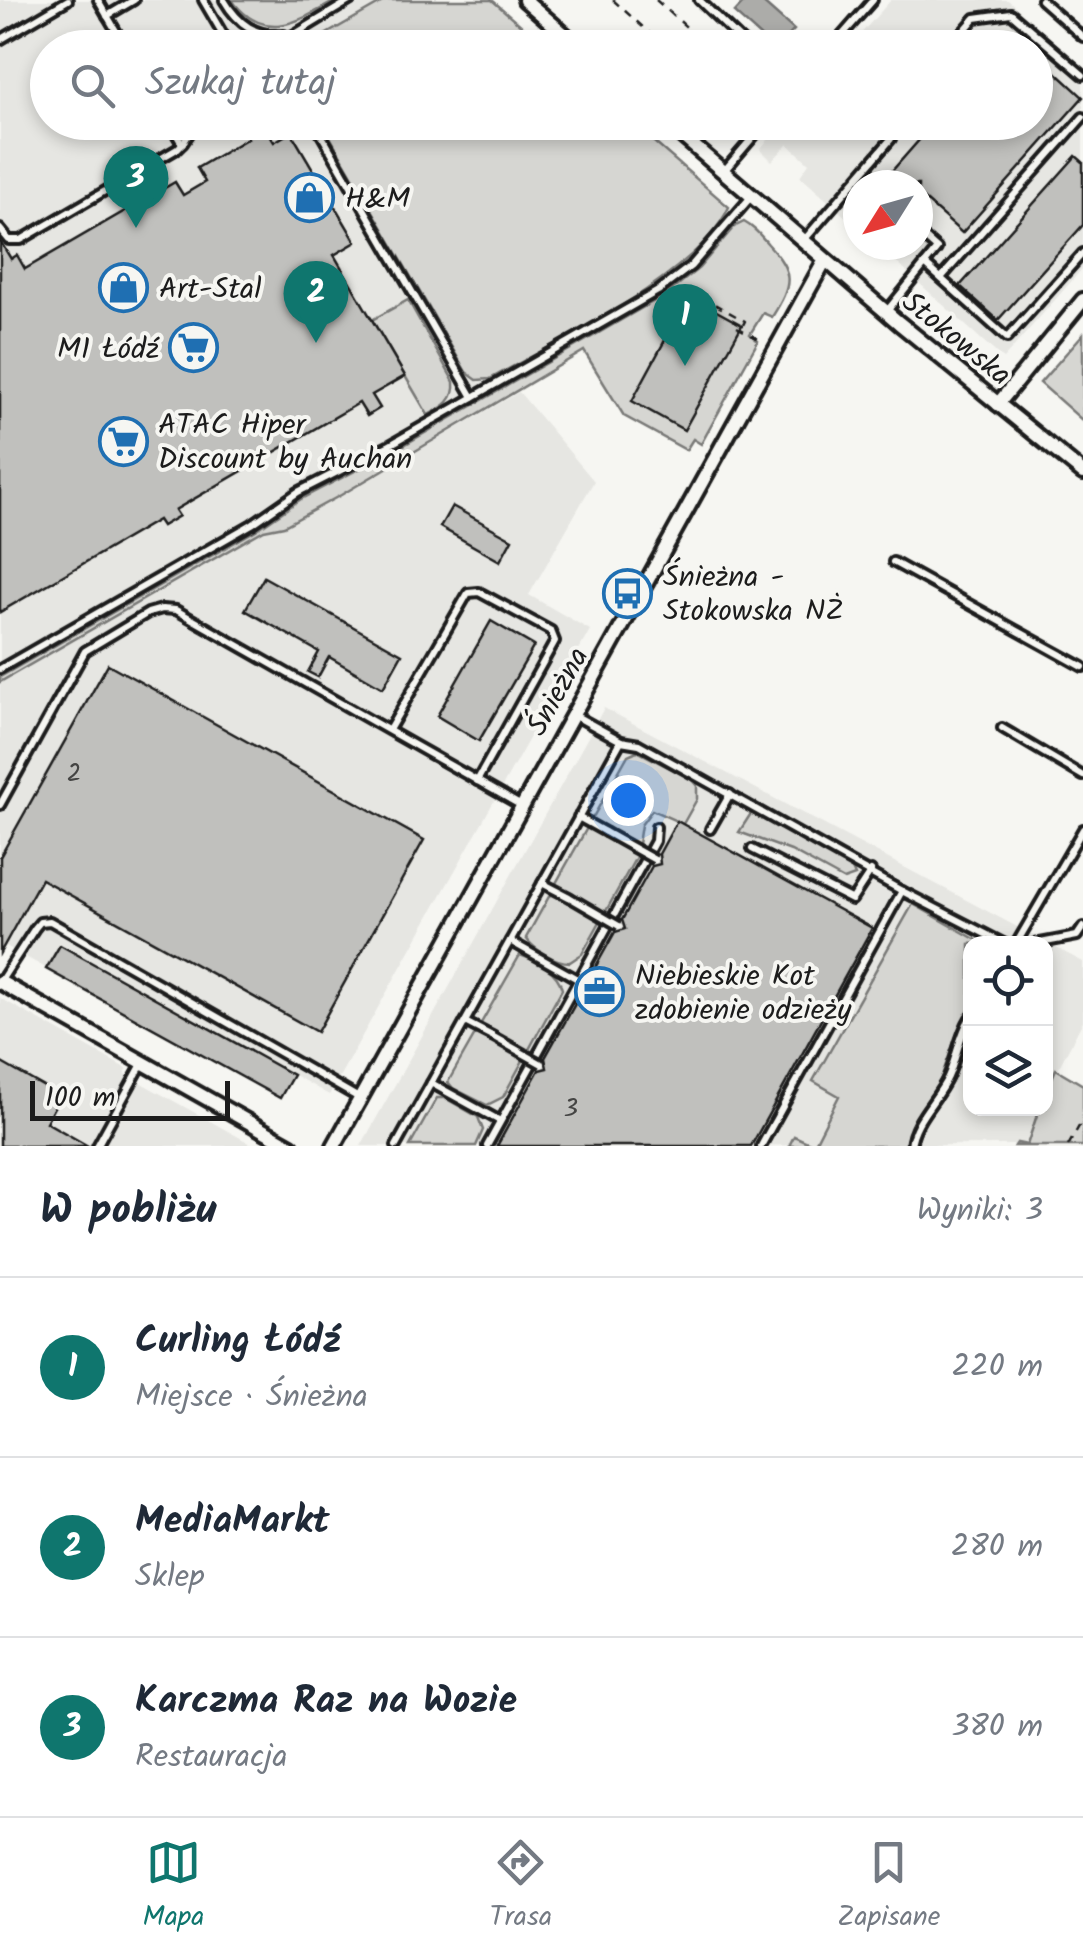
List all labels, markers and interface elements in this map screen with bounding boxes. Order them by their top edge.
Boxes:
search box [30,30,1053,140]
text: Szukaj tutaj [145,55,336,115]
icon: search [65,58,120,113]
pin: 3 [104,146,168,228]
north arrow [843,170,933,260]
shop icon: H&M [284,172,336,224]
place label: H&M [345,176,410,224]
pin: 2 [284,260,348,343]
shop icon: Art-Stal [98,262,150,314]
place label: Art-Stal [159,266,262,314]
street label: Stokowska [890,280,1021,399]
pin: 1 [652,284,718,366]
supermarket icon: M1 Łódź [168,322,220,374]
place label: M1 Łódź [57,326,160,374]
place label: ATAC Hiper Discount by Auchan [158,402,412,484]
supermarket icon: ATAC Hiper Discount by Auchan [97,415,149,467]
place label: Śnieżna - Stokowska NŻ [663,554,844,636]
bus stop icon: Śnieżna - Stokowska NŻ [602,567,654,619]
street label: Śnieżna [515,639,603,745]
house number: 2 [67,754,81,794]
your location [603,775,654,826]
map controls [963,936,1053,1116]
button: locate [963,936,1053,1026]
place label: Niebieskie Kot zdobienie odzieży [635,953,852,1035]
office icon: Niebieskie Kot zdobienie odzieży [574,966,626,1018]
button: layers [963,1026,1053,1116]
scale bar [30,1076,230,1120]
text: 100 m [45,1076,115,1121]
house number: 3 [564,1089,578,1129]
text: W pobliżu [40,1178,216,1245]
text: Wyniki: 3 [917,1186,1043,1237]
text: Curling Łódź [135,1312,340,1372]
text: 1 [68,1342,77,1393]
text: 220 m [952,1342,1043,1393]
text: Miejsce · Śnieżna [135,1372,368,1423]
text: MediaMarkt [135,1492,330,1552]
text: 2 [63,1522,82,1573]
text: 280 m [951,1522,1043,1573]
text: Sklep [135,1552,205,1603]
text: Karczma Raz na Wozie [135,1672,517,1732]
text: 3 [64,1702,81,1753]
text: 380 m [951,1702,1043,1753]
text: Restauracja [135,1732,287,1783]
tab: Mapa [143,1835,204,1940]
tab: Trasa [490,1835,552,1940]
tab: Zapisane [837,1835,940,1940]

